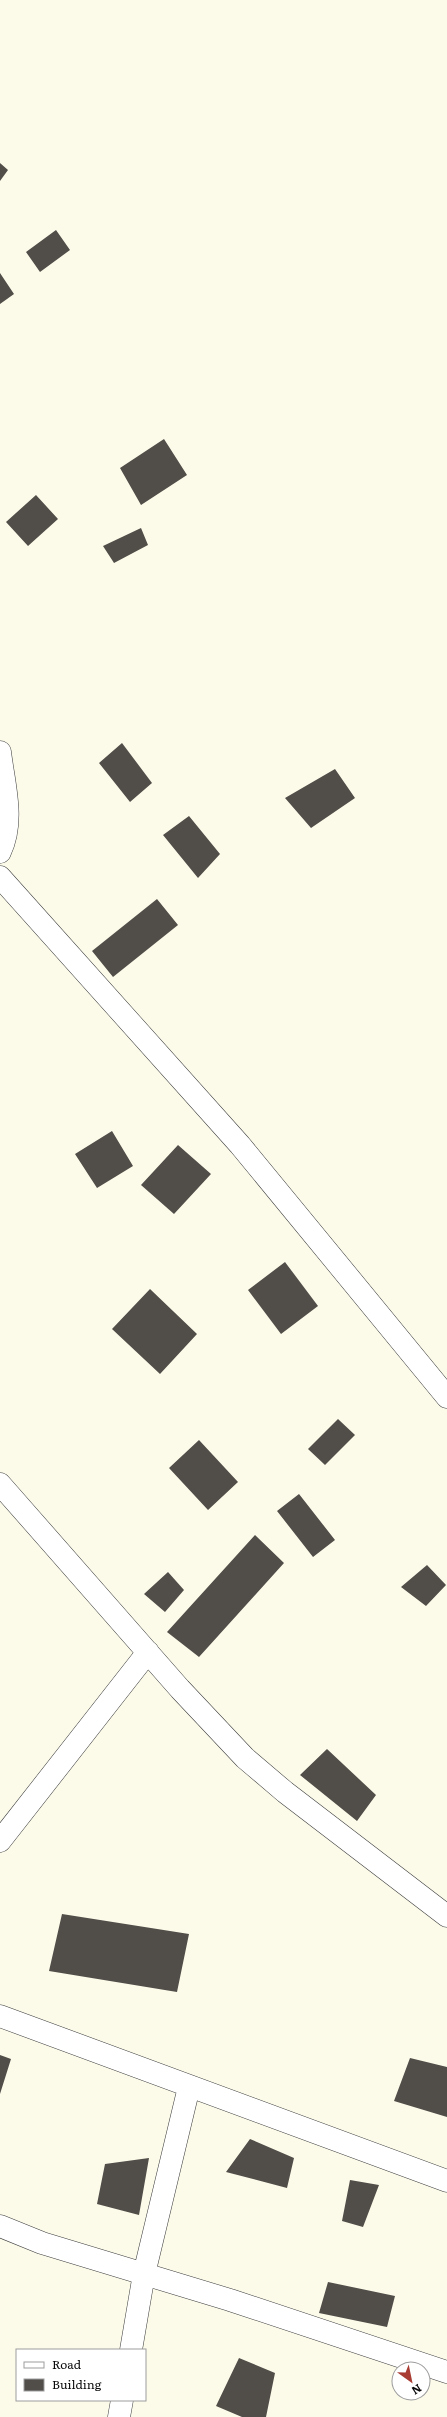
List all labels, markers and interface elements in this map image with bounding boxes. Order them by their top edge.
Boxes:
legend [16,2349,146,2401]
text: Road [52,2355,82,2373]
north arrow [391,2361,431,2401]
text: Building [52,2375,102,2393]
text: N [409,2381,425,2399]

